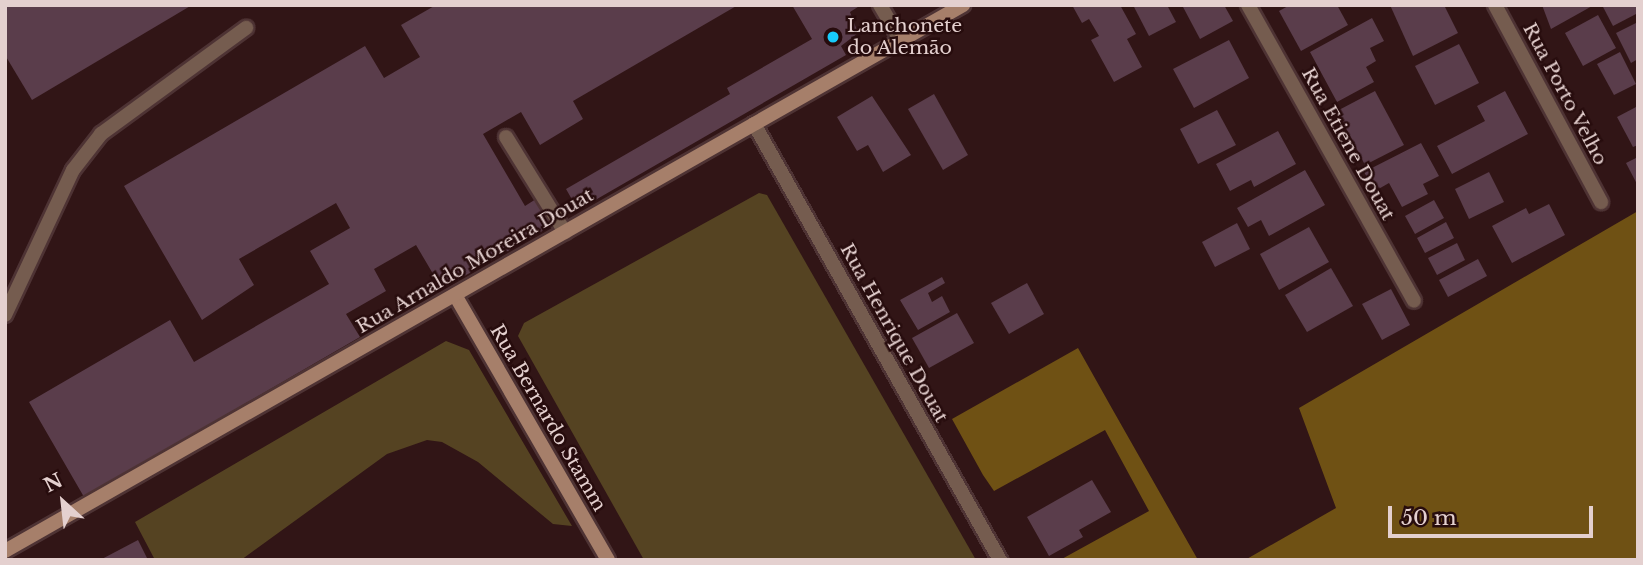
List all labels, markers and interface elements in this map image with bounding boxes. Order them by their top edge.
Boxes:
place label: Lanchonete do Alemão [847,15,962,59]
street label: Rua Porto Velho [1518,19,1612,169]
marker: Lanchonete do Alemão [825,29,841,45]
street label: Rua Etiene Douat [1297,64,1399,224]
street label: Rua Arnaldo Moreira Douat [352,183,598,339]
street label: Rua Henrique Douat [835,239,953,427]
street label: Rua Bernardo Stamm [485,320,611,516]
north arrow [28,467,98,537]
text: N [40,469,66,497]
scale bar [1391,491,1596,536]
text: 50 m [1401,505,1456,531]

